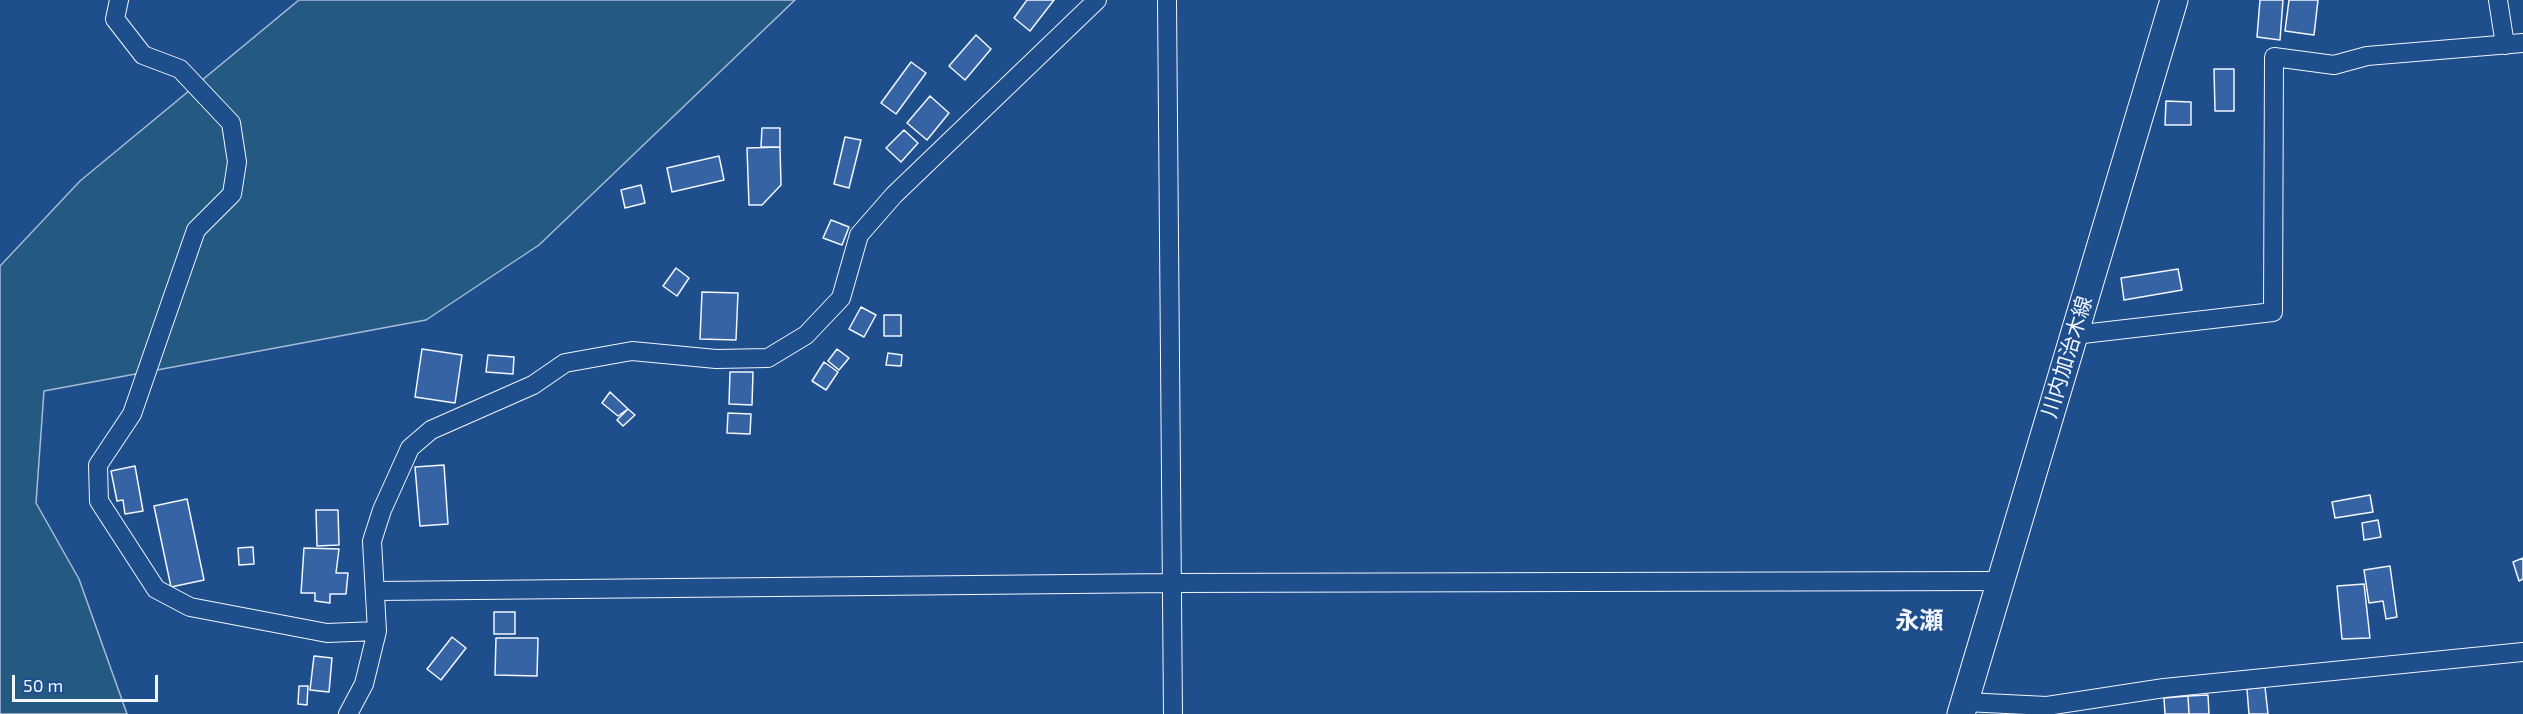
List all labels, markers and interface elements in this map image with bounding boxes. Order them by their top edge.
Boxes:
street label: 川内加治木線 [2037,293,2097,421]
district label: 永瀬 [1895,607,1943,635]
scale bar [15,663,160,701]
text: 50 m [23,674,63,696]

